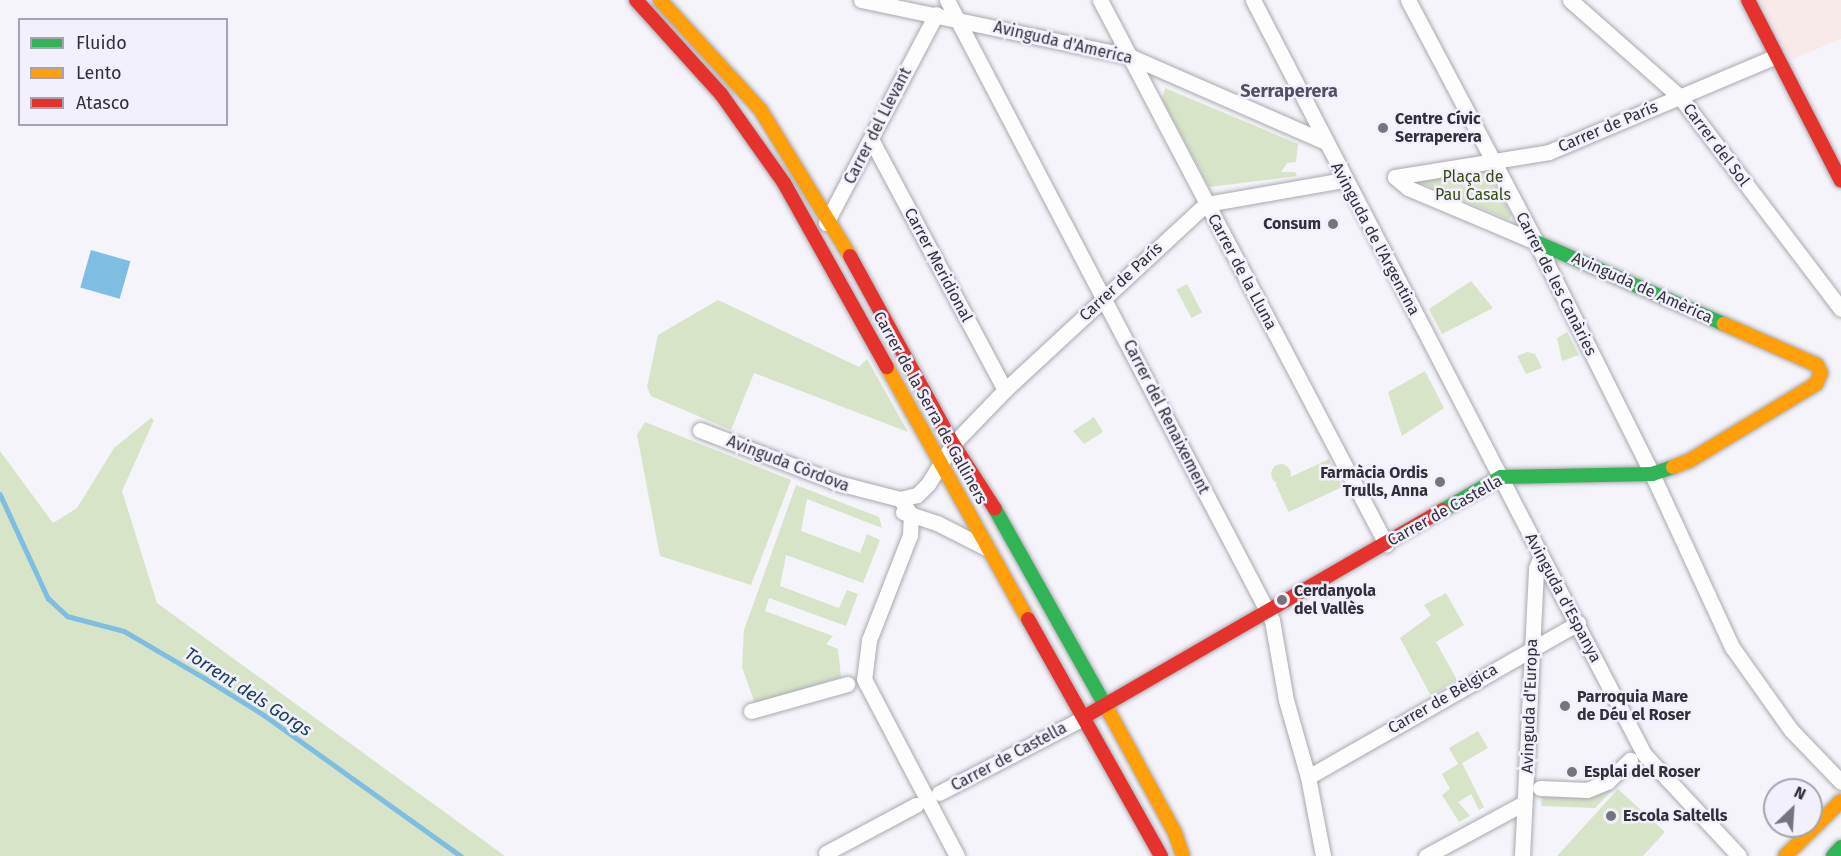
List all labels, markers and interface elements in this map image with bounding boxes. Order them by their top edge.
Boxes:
legend [18,18,228,126]
street label: Avinguda d'America [992,18,1134,68]
text: Fluido [76,32,127,54]
text: Lento [76,62,122,84]
street label: Carrer del Llevant [840,65,916,187]
district label: Serraperera [1240,80,1338,102]
text: Atasco [76,92,129,114]
street label: Carrer de París [1555,97,1661,157]
street label: Carrer del Sol [1679,100,1753,190]
place label: Centre Cívic Serraperera [1395,109,1482,147]
marker: Centre Cívic Serraperera [1376,121,1390,135]
street label: Avinguda de l'Argentina [1326,159,1424,319]
park label: Plaça de Pau Casals [1435,167,1511,205]
street label: Carrer Meridional [900,205,976,325]
street label: Carrer de les Canàries [1511,209,1601,359]
street label: Carrer de la Lluna [1203,211,1281,333]
place label: Consum [1263,214,1321,234]
marker: Consum [1326,217,1340,231]
street label: Carrer de París [1076,239,1166,325]
street label: Avinguda de Amèrica [1569,248,1715,328]
street label: Carrer de la Serra de Galliners [869,308,991,508]
street label: Carrer del Renaixement [1119,337,1213,497]
street label: Avinguda Còrdova [724,432,852,496]
place label: Farmàcia Ordis Trulls, Anna [1320,463,1428,501]
street label: Carrer de Castella [1384,472,1506,550]
marker: Farmàcia Ordis Trulls, Anna [1433,475,1447,489]
street label: Avinguda d'Espanya [1521,530,1605,666]
place label: Cerdanyola del Vallès [1294,581,1376,619]
marker: Cerdanyola del Vallès [1275,593,1289,607]
street label: Avinguda d'Europa [1518,638,1542,774]
water label: Torrent dels Gorgs [180,643,316,741]
street label: Carrer de Bèlgica [1385,660,1501,738]
place label: Parroquia Mare de Déu el Roser [1577,687,1691,725]
marker: Parroquia Mare de Déu el Roser [1558,699,1572,713]
street label: Carrer de Castella [948,718,1070,796]
place label: Esplai del Roser [1584,762,1700,782]
marker: Esplai del Roser [1565,765,1579,779]
north arrow [1763,778,1823,838]
text: N [1791,782,1809,804]
place label: Escola Saltells [1623,806,1727,826]
marker: Escola Saltells [1604,809,1618,823]

